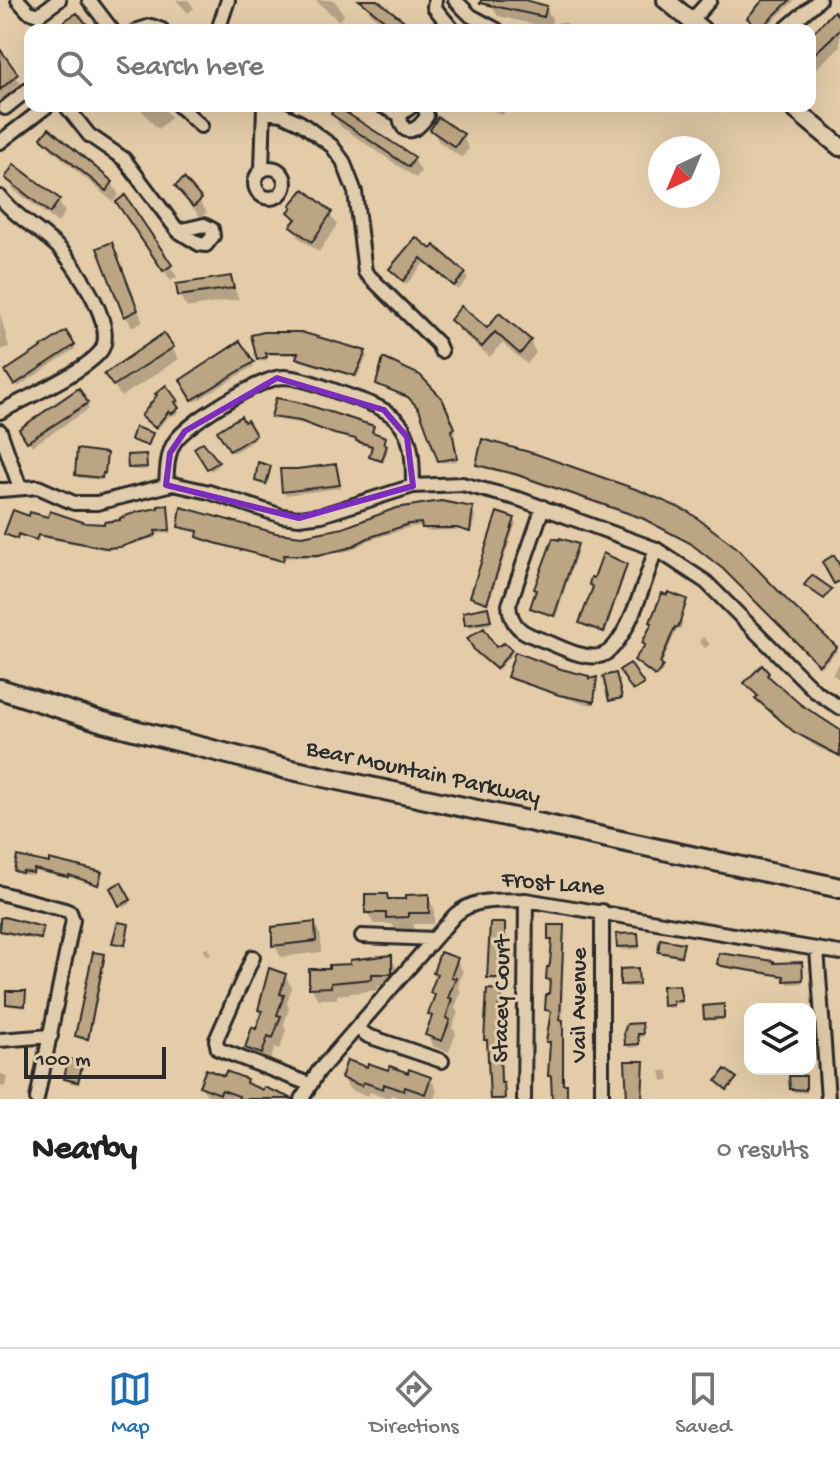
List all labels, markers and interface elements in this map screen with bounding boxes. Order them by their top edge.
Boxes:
search box [24,24,816,112]
icon: search [52,46,96,90]
text: Search here [116,51,264,86]
north arrow [648,136,720,208]
street label: Bear Mountain Parkway [302,735,543,813]
street label: Frost Lane [499,866,606,904]
street label: Stacey Court [487,933,519,1063]
street label: Vail Avenue [566,947,595,1064]
map controls [744,1003,816,1075]
button: layers [744,1003,816,1075]
scale bar [24,1043,166,1079]
text: 100 m [36,1048,91,1074]
text: Nearby [32,1131,137,1171]
text: 0 results [717,1136,808,1167]
tab: Map [108,1367,152,1441]
tab: Directions [369,1367,459,1441]
tab: Saved [675,1367,732,1441]

